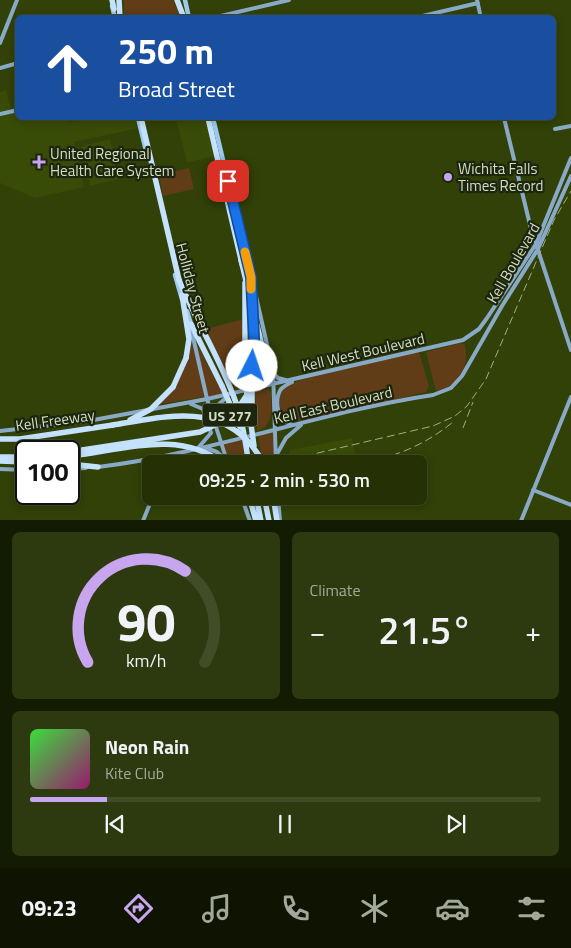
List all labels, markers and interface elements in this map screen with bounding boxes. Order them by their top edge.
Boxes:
text: 250 m [118,24,214,78]
icon: ahead [35,35,100,100]
text: Broad Street [118,72,235,106]
place label: United Regional Health Care System [50,142,174,182]
marker: United Regional Health Care System [32,155,46,169]
place label: Wichita Falls Times Record [458,157,544,197]
pin [207,160,249,202]
icon: arrive [214,167,242,195]
marker: Wichita Falls Times Record [442,171,454,183]
street label: Kell Boulevard [481,218,545,308]
street label: Holliday Street [170,240,216,336]
street label: Kell West Boulevard [299,327,427,377]
position arrow [225,339,277,391]
street label: Kell East Boulevard [271,380,395,430]
street label: Kell Freeway [14,403,96,437]
road number: US 277 [202,404,258,426]
speed limit sign: 100 [15,440,80,505]
text: 09:25 · 2 min · 530 m [199,465,370,494]
text: Climate [310,578,361,602]
text: 90 [117,582,175,661]
text: 21.5° [378,601,472,659]
text: − [310,610,325,653]
text: + [525,610,541,653]
text: km/h [126,647,166,674]
text: Neon Rain [105,732,189,761]
text: Kite Club [105,761,164,785]
icon: previous [101,810,129,838]
icon: pause [271,810,299,838]
icon: next [442,810,470,838]
text: 09:23 [22,891,77,925]
icon: directions [121,891,156,926]
icon: music [199,891,234,926]
icon: phone [278,891,313,926]
icon: climate [357,891,392,926]
icon: car [435,891,470,926]
icon: filters [514,891,549,926]

